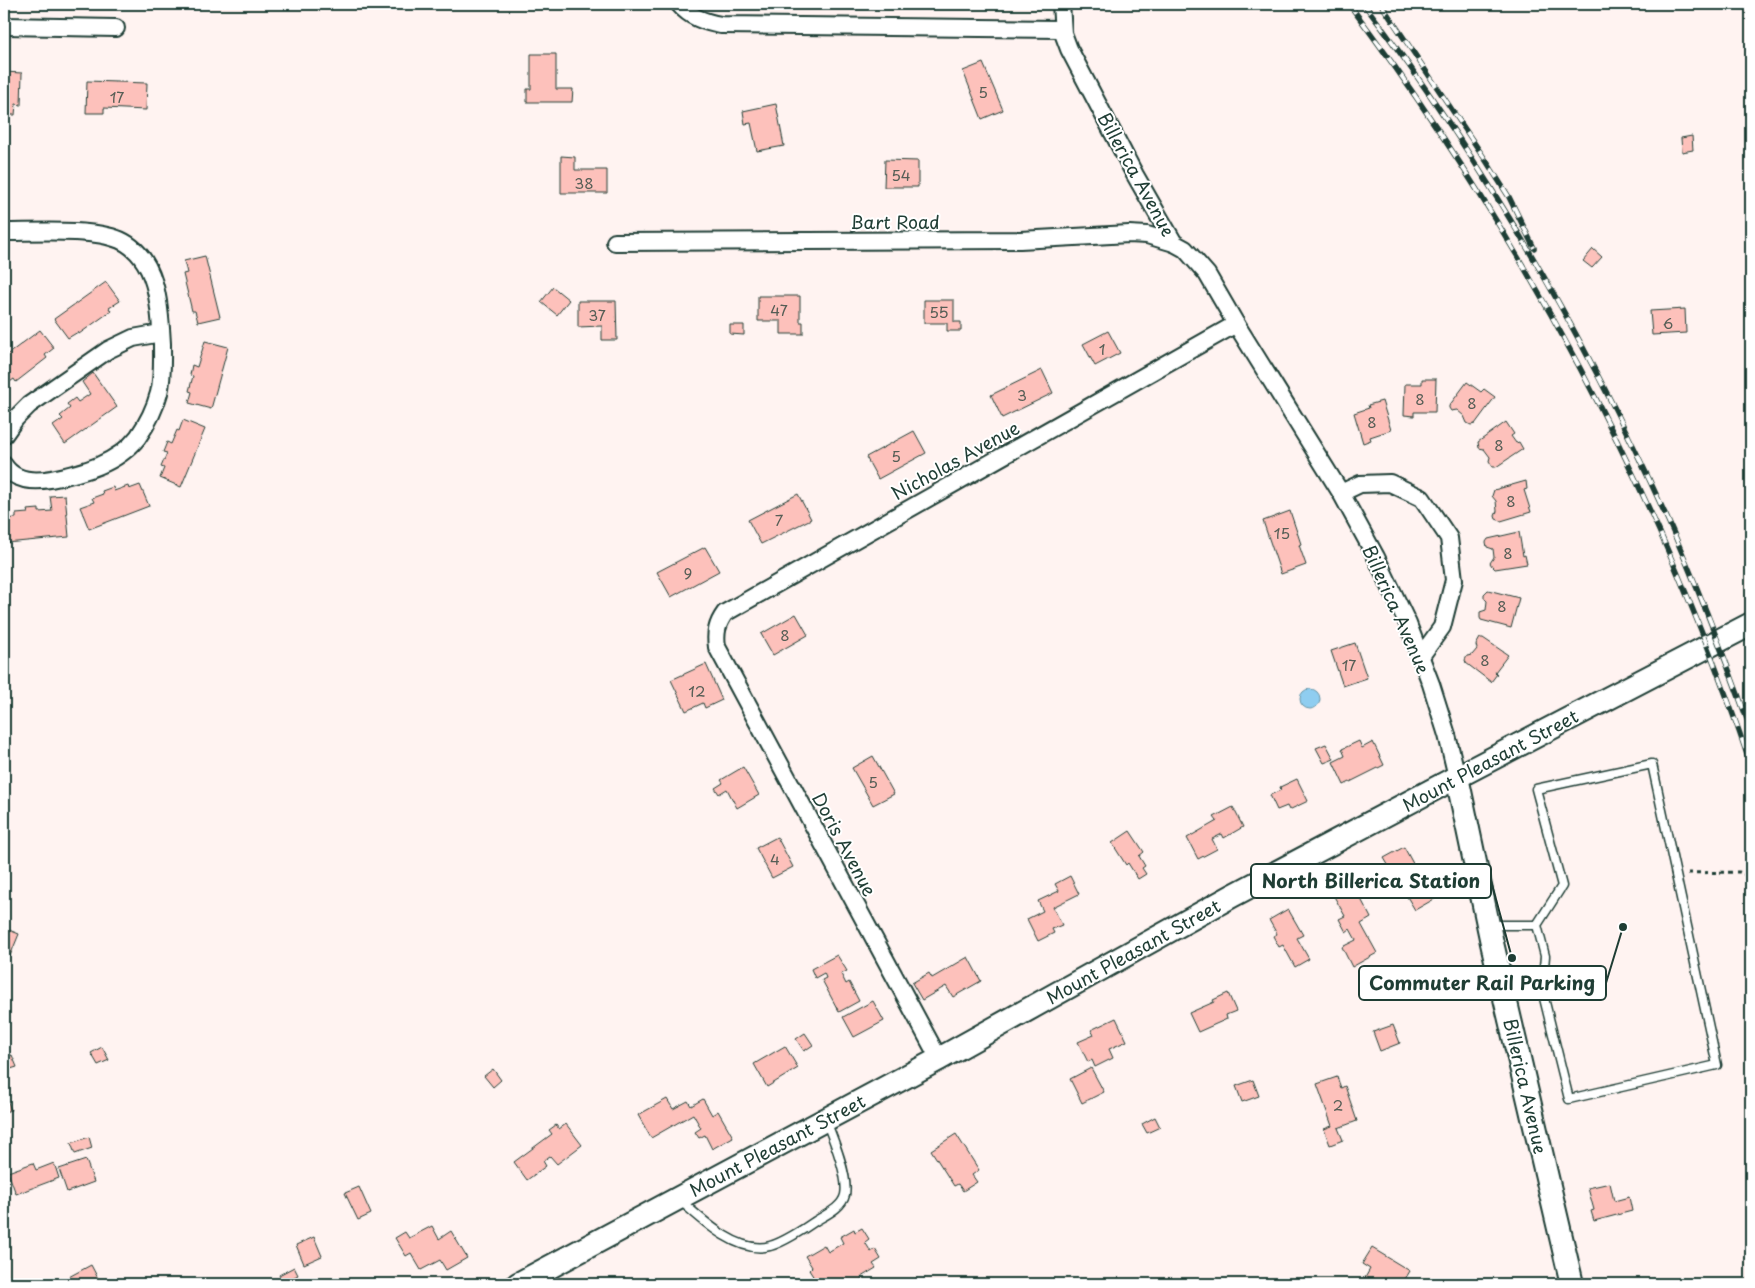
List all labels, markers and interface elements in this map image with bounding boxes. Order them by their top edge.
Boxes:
house number: 5 [978,80,988,103]
house number: 17 [110,85,124,108]
street label: Billerica Avenue [1092,107,1182,241]
house number: 54 [891,163,911,186]
house number: 38 [574,171,594,194]
street label: Bart Road [850,208,940,235]
house number: 47 [770,298,788,321]
house number: 55 [929,300,949,323]
house number: 37 [588,303,606,326]
house number: 6 [1663,311,1673,334]
house number: 1 [1099,337,1105,360]
house number: 3 [1017,383,1027,406]
house number: 8 [1415,387,1425,410]
house number: 8 [1467,391,1477,414]
house number: 8 [1367,410,1377,433]
street label: Nicholas Avenue [886,414,1024,506]
house number: 8 [1494,433,1504,456]
house number: 5 [891,444,901,467]
house number: 8 [1506,489,1516,512]
house number: 7 [775,508,784,531]
house number: 15 [1274,521,1290,544]
street label: Billerica Avenue [1357,540,1437,678]
house number: 8 [1503,541,1513,564]
house number: 9 [684,561,692,584]
house number: 8 [1497,594,1507,617]
house number: 8 [780,623,790,646]
house number: 8 [1480,648,1490,671]
house number: 17 [1342,653,1356,676]
house number: 12 [688,679,706,702]
street label: Mount Pleasant Street [1397,702,1583,818]
house number: 5 [868,770,878,793]
street label: Doris Avenue [806,787,884,901]
house number: 4 [770,847,780,870]
callout: North Billerica Station [1251,864,1491,898]
text: North Billerica Station [1262,866,1480,894]
street label: Mount Pleasant Street [1041,892,1225,1010]
callout: Commuter Rail Parking [1359,966,1606,1000]
text: Commuter Rail Parking [1369,968,1595,996]
street label: Billerica Avenue [1497,1016,1555,1156]
street label: Mount Pleasant Street [684,1087,870,1203]
house number: 2 [1333,1093,1343,1116]

